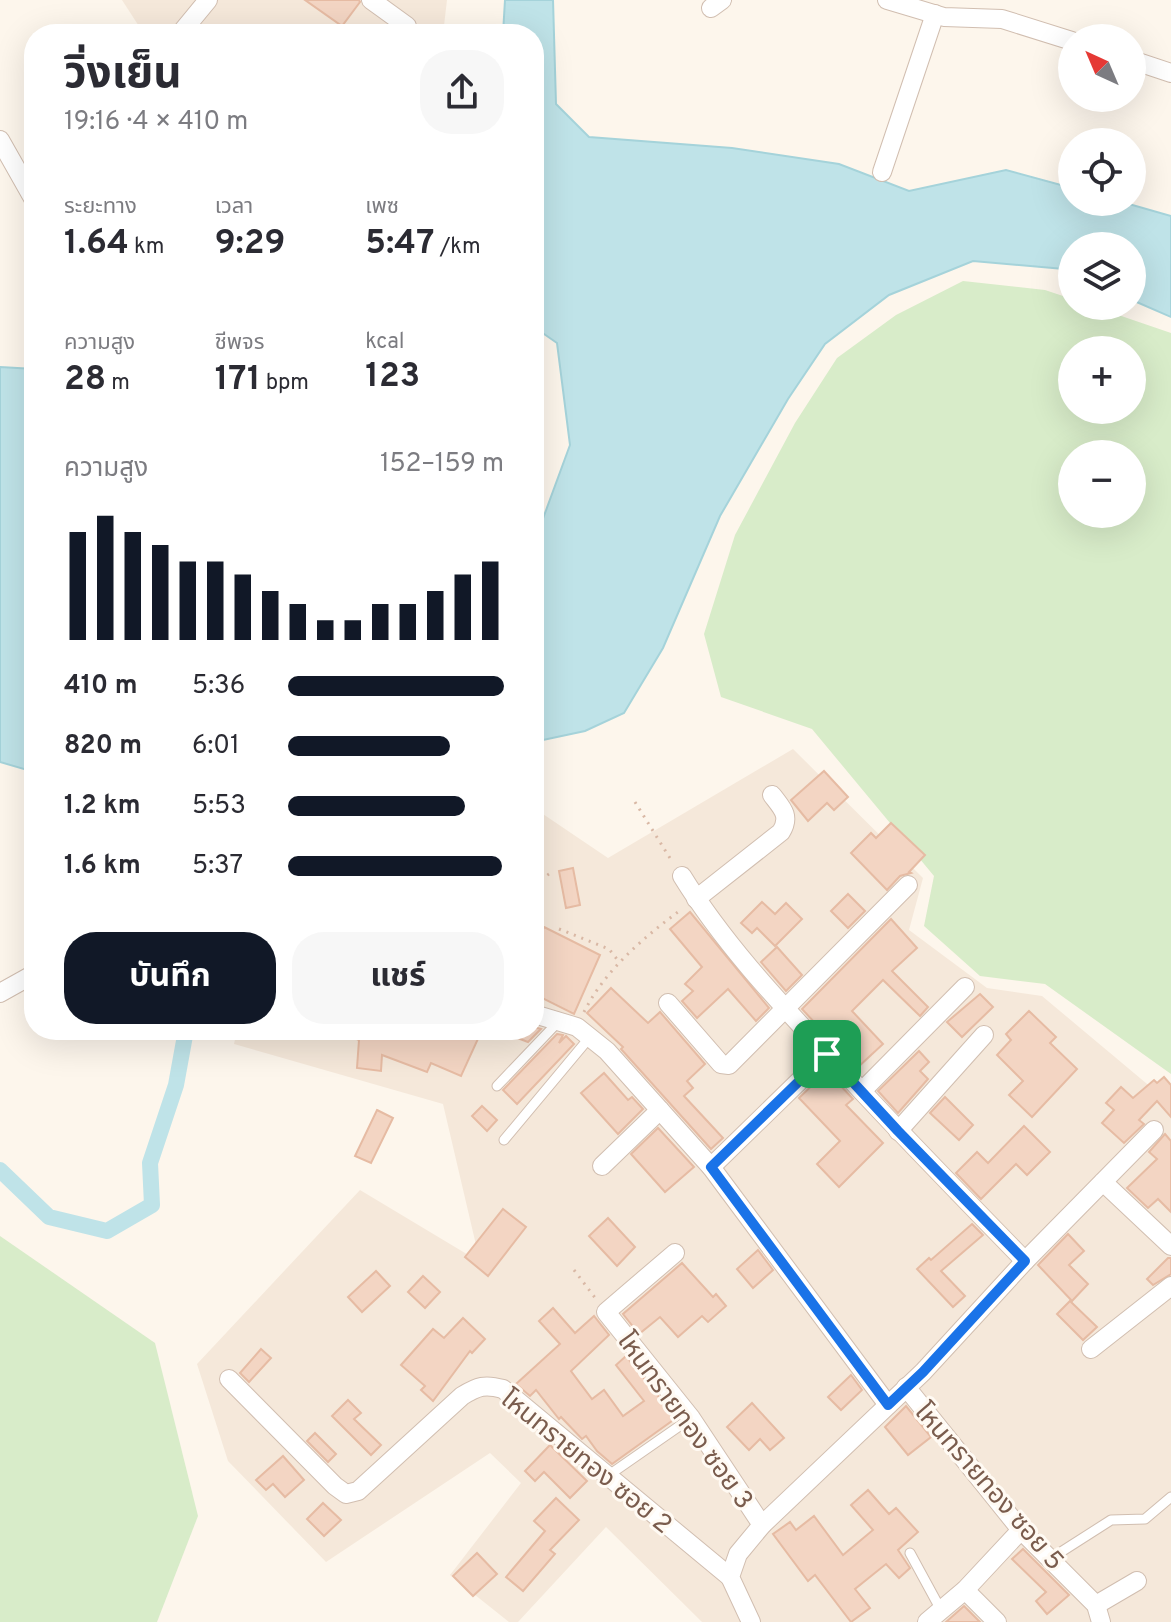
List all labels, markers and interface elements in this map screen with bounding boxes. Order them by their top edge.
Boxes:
north arrow [1058,24,1146,112]
map controls [1058,24,1146,528]
text: วิ่งเย็น [64,48,182,104]
button: share [420,50,504,134]
text: 19:16 · 4 × 410 m [64,106,248,139]
button: locate [1058,128,1146,216]
text: ระยะทาง [64,194,137,221]
text: เวลา [215,194,253,221]
text: เพซ [365,194,399,221]
text: 1.64 [64,223,129,266]
text: 9:29 [215,223,286,266]
text: 5:47 [365,223,434,266]
button: layers [1058,232,1146,320]
text: km [129,234,164,261]
text: /km [434,234,481,261]
text: kcal [365,329,404,356]
text: ความสูง [64,330,135,357]
text: ชีพจร [215,330,265,357]
button: + [1058,336,1146,424]
text: 123 [365,356,420,399]
text: 28 [64,359,106,402]
text: 171 [215,359,261,402]
text: m [106,370,130,397]
text: bpm [261,370,309,397]
button: − [1058,440,1146,528]
text: 152–159 m [380,448,504,481]
text: ความสูง [64,453,148,486]
text: 410 m [64,670,137,703]
text: 5:36 [192,670,245,703]
text: 820 m [64,730,142,763]
text: 6:01 [192,730,240,763]
text: 1.2 km [64,790,141,823]
text: 5:53 [192,790,246,823]
text: 1.6 km [64,850,141,883]
text: 5:37 [192,850,243,883]
button: บันทึก [64,932,276,1024]
button: แชร์ [292,932,504,1024]
pin [793,1020,861,1088]
icon: arrive [805,1032,849,1076]
street label: โหนทรายทอง ซอย 3 [609,1326,759,1517]
street label: โหนทรายทอง ซอย 2 [493,1384,678,1542]
street label: โหนทรายทอง ซอย 5 [906,1397,1070,1578]

